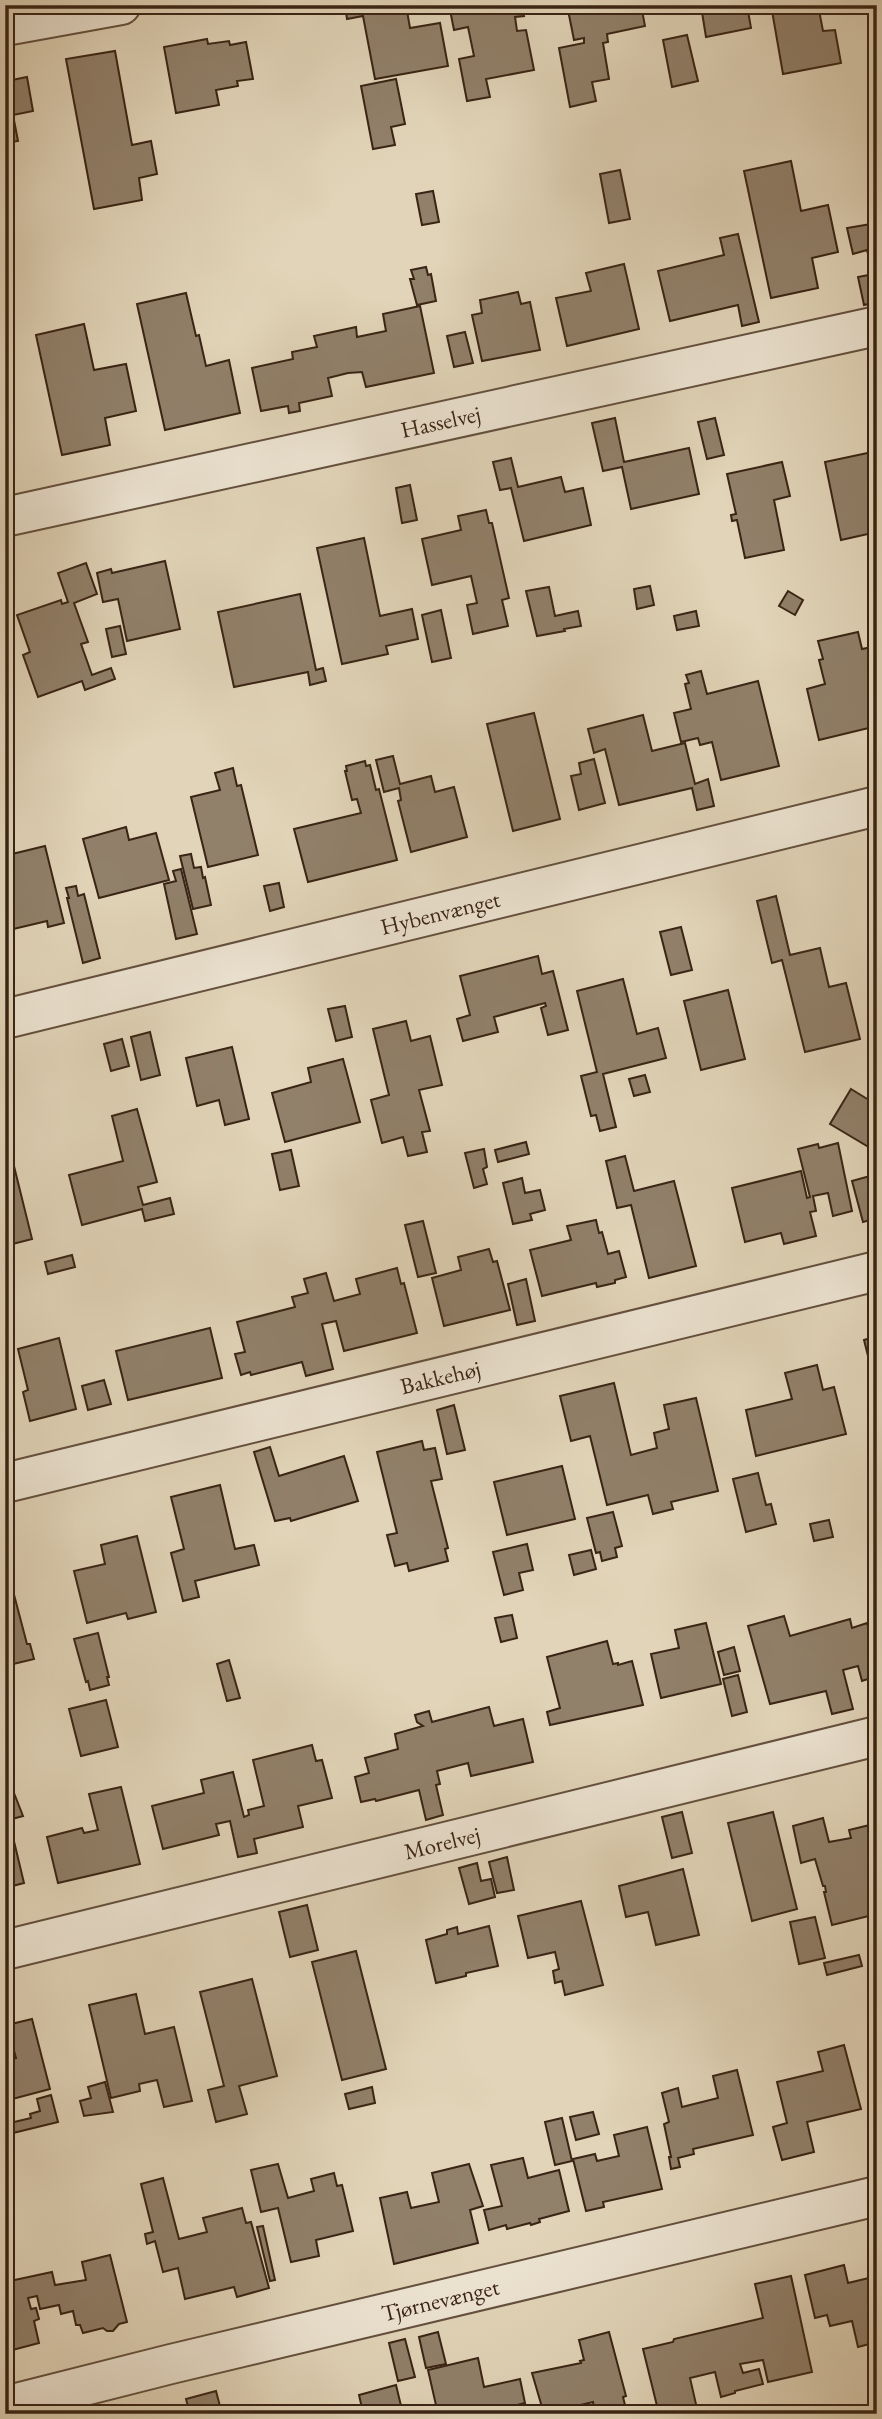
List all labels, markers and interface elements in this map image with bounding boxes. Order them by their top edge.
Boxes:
street label: Hasselvej [398,398,483,445]
street label: Hybenvænget [377,883,504,942]
street label: Bakkehøj [397,1353,483,1401]
street label: Morelvej [401,1819,483,1867]
street label: Tjørnevænget [378,2271,503,2328]

